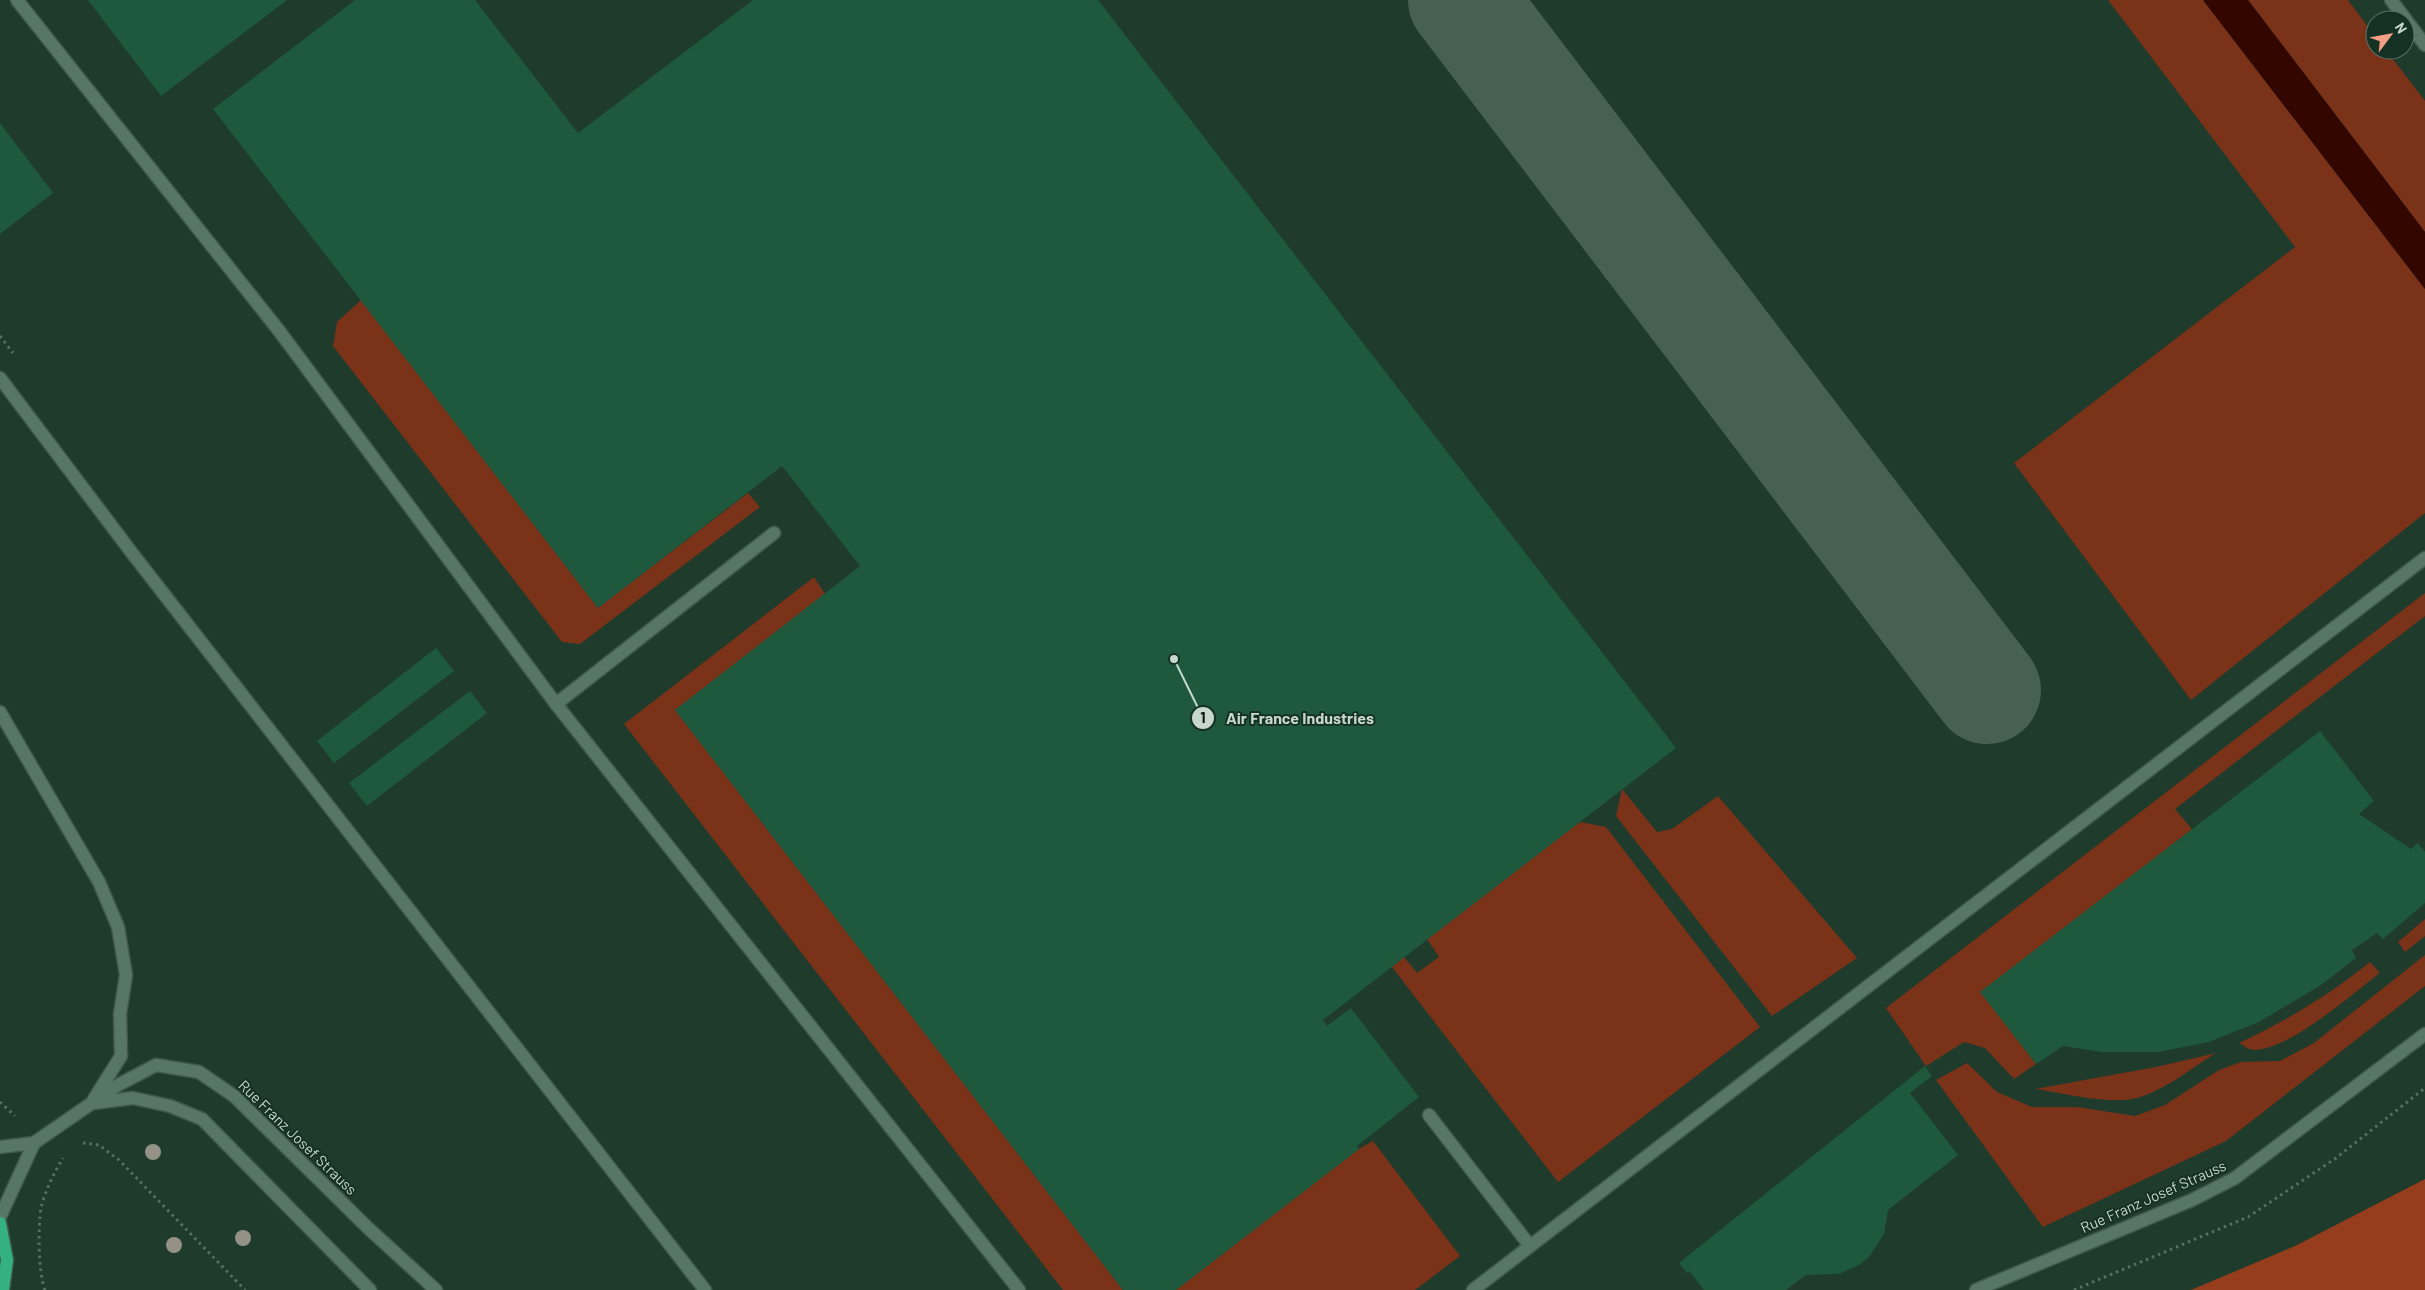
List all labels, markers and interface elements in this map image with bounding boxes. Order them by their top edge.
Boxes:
north arrow [2365,10,2415,60]
text: N [2392,19,2411,36]
callout: Air France Industries [1191,703,1384,734]
text: 1 [1200,708,1206,726]
text: Air France Industries [1226,708,1374,727]
street label: Rue Franz Josef Strauss [235,1076,361,1198]
street label: Rue Franz Josef Strauss [2078,1156,2228,1236]

